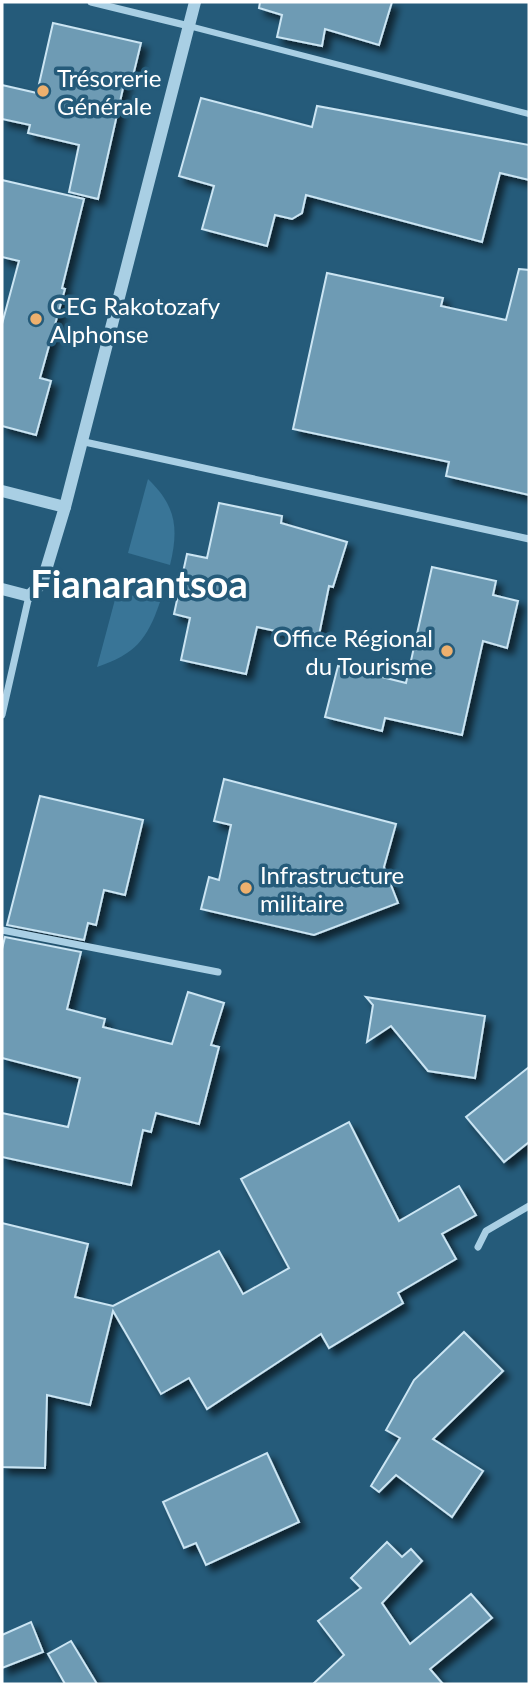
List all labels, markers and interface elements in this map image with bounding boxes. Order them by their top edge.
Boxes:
place label: Trésorerie Générale [57,63,162,120]
marker: Trésorerie Générale [35,83,51,99]
place label: CEG Rakotozafy Alphonse [50,291,221,348]
marker: CEG Rakotozafy Alphonse [28,311,44,327]
district label: Fianarantsoa [30,560,248,606]
place label: Office Régional du Tourisme [273,623,433,680]
marker: Office Régional du Tourisme [439,643,455,659]
place label: Infrastructure militaire [260,860,404,917]
marker: Infrastructure militaire [238,880,254,896]

